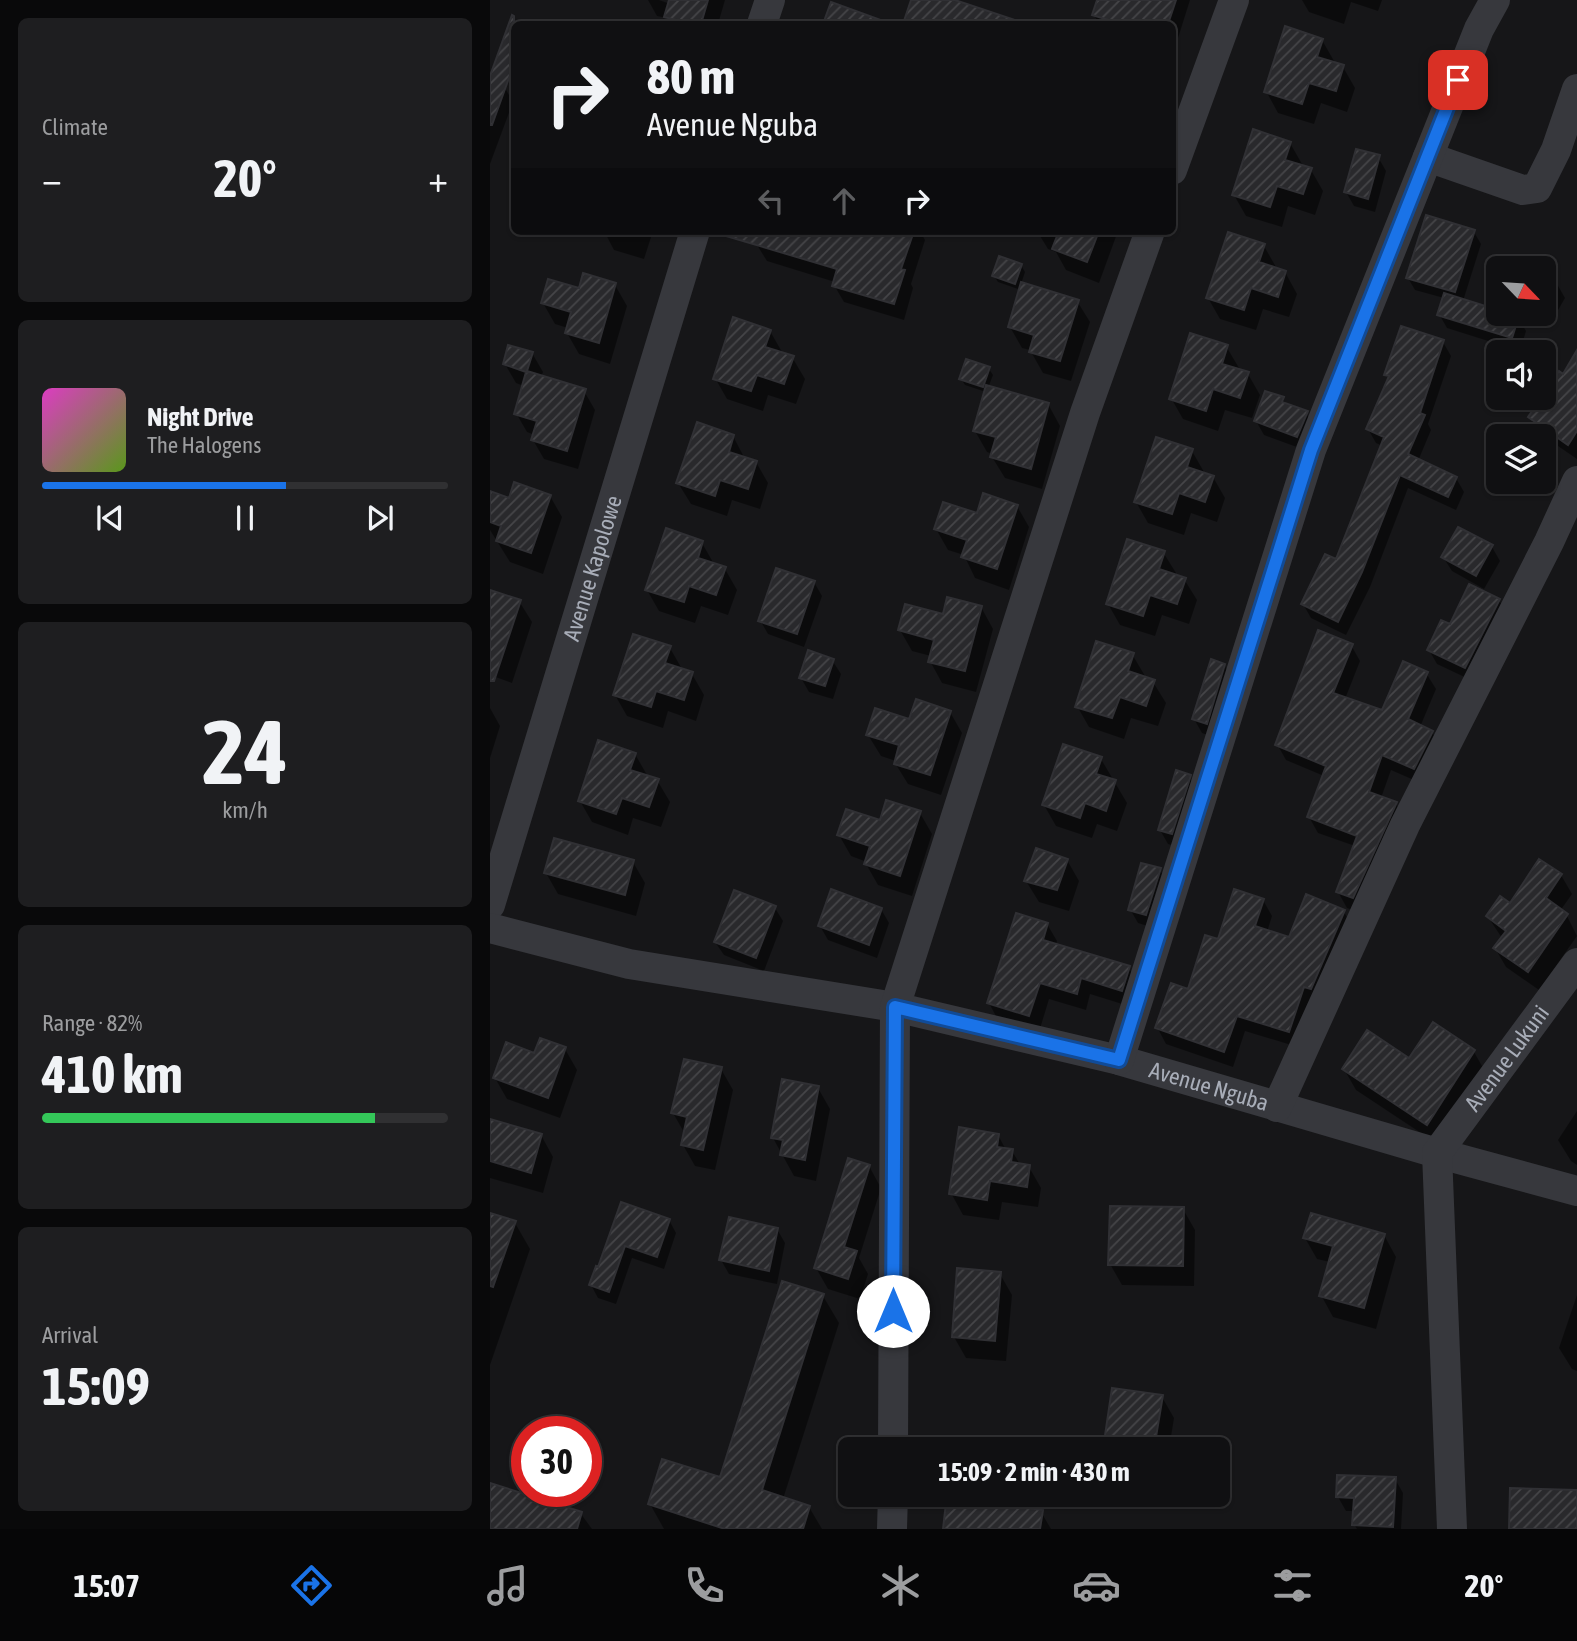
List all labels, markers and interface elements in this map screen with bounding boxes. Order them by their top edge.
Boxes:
text: 80 m [647,48,735,104]
icon: right [532,49,623,140]
pin [1428,50,1488,110]
icon: arrive [1439,61,1477,99]
text: Avenue Nguba [647,106,818,143]
text: Climate [42,114,108,140]
text: 20° [213,148,277,208]
text: − [42,157,62,200]
text: + [428,157,448,200]
icon: left [752,182,790,220]
icon: ahead [825,182,863,220]
icon: right [898,182,936,220]
north arrow [1486,256,1556,326]
map controls [1486,256,1556,494]
button: sound [1486,340,1556,410]
text: Night Drive [147,402,254,432]
button: layers [1486,424,1556,494]
text: The Halogens [147,432,261,458]
street label: Avenue Kapolowe [558,492,627,644]
icon: previous [91,499,129,537]
icon: pause [226,499,264,537]
icon: next [361,499,399,537]
text: 24 [202,699,288,803]
text: km/h [222,797,268,823]
street label: Avenue Lukuni [1459,1000,1554,1116]
text: Range · 82% [42,1010,142,1036]
text: 410 km [42,1044,183,1104]
street label: Avenue Nguba [1146,1057,1272,1116]
position arrow [856,1274,930,1348]
text: Arrival [42,1322,98,1348]
text: 15:09 [42,1356,150,1416]
speed limit sign: 30 [511,1416,602,1507]
text: 15:09 · 2 min · 430 m [938,1457,1130,1487]
icon: directions [287,1561,336,1610]
icon: music [483,1561,532,1610]
icon: phone [680,1561,729,1610]
icon: climate [876,1561,925,1610]
icon: car [1072,1561,1121,1610]
icon: filters [1268,1561,1317,1610]
text: 15:07 [74,1567,140,1604]
text: 20° [1464,1567,1503,1604]

